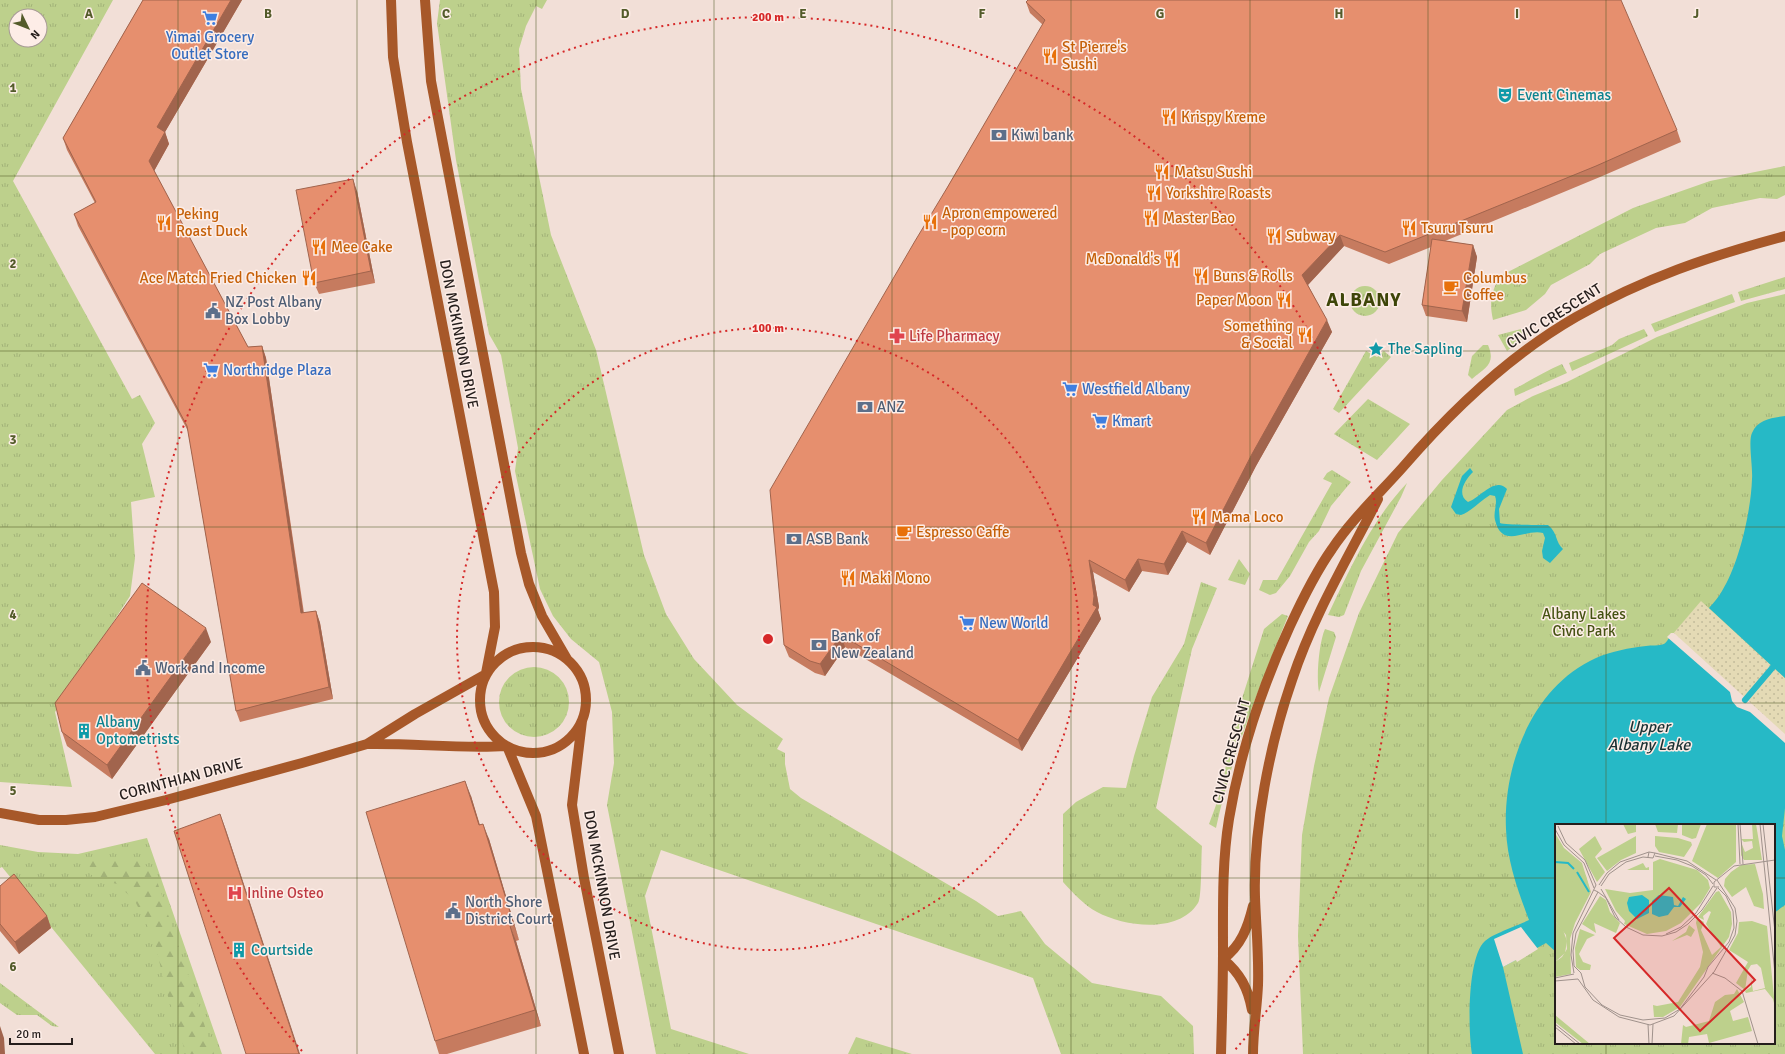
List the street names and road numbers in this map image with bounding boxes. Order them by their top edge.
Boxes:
street label: DON MCKINNON DRIVE [436,258,482,410]
street label: CIVIC CRESCENT [1503,279,1605,352]
street label: CIVIC CRESCENT [1208,696,1254,806]
street label: CORINTHIAN DRIVE [117,754,245,804]
street label: DON MCKINNON DRIVE [580,809,624,961]

